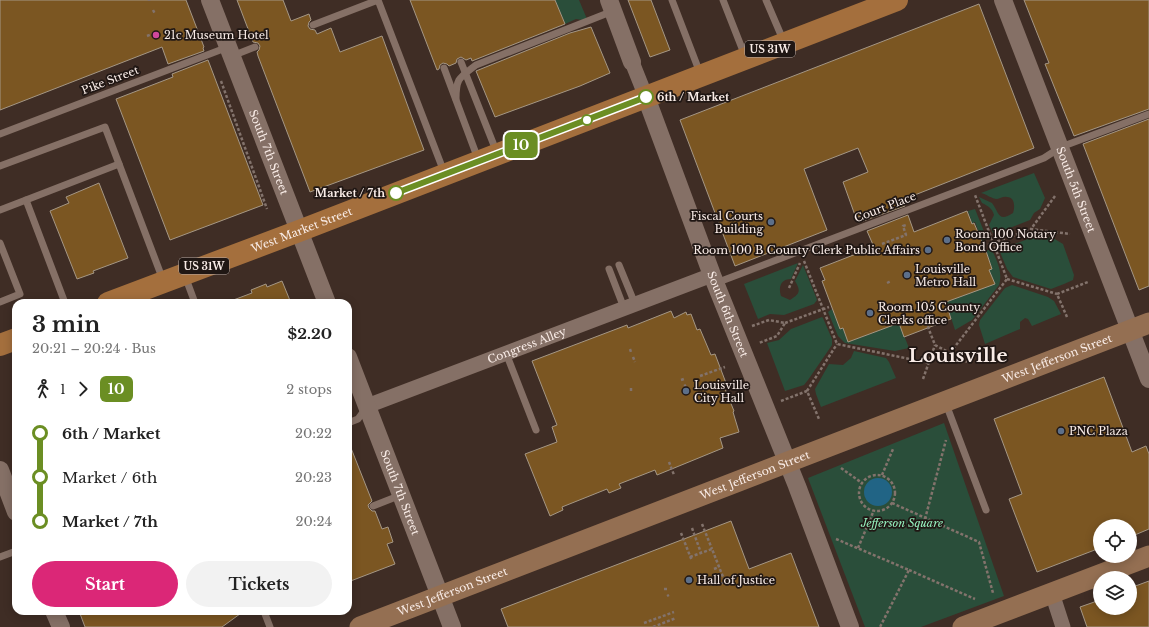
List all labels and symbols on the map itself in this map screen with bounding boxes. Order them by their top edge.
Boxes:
place label: 21c Museum Hotel [164,28,269,42]
marker: 21c Museum Hotel [151,30,161,40]
road number: US 31W [745,41,795,57]
street label: Pike Street [79,62,141,97]
marker: 6th / Market [638,89,654,105]
place label: 6th / Market [657,90,730,104]
street label: South 7th Street [246,107,292,197]
unlabelled marker [581,114,593,126]
line badge: 10 [503,132,539,158]
street label: South 5th Street [1053,144,1099,235]
marker: Market / 7th [388,185,404,201]
place label: Market / 7th [315,186,385,200]
street label: Court Place [852,189,918,225]
street label: West Market Street [248,204,355,256]
place label: Fiscal Courts Building [690,209,763,236]
marker: Fiscal Courts Building [766,217,776,227]
place label: Room 100 Notary Bond Office [955,227,1056,254]
marker: Room 100 Notary Bond Office [942,235,952,245]
place label: Room 100 B County Clerk Public Affairs [693,243,920,257]
marker: Room 100 B County Clerk Public Affairs [923,245,933,255]
road number: US 31W [179,258,229,274]
place label: Louisville Metro Hall [915,262,976,289]
street label: South 6th Street [704,269,752,360]
marker: Louisville Metro Hall [902,270,912,280]
place label: Room 105 County Clerks office [878,300,980,327]
marker: Room 105 County Clerks office [865,308,875,318]
street label: Congress Alley [485,324,568,367]
street label: West Jefferson Street [999,331,1115,386]
district label: Louisville [908,344,1008,367]
place label: Louisville City Hall [694,378,749,405]
marker: Louisville City Hall [681,386,691,396]
place label: PNC Plaza [1069,424,1129,438]
marker: PNC Plaza [1056,426,1066,436]
street label: West Jefferson Street [697,447,812,503]
street label: South 7th Street [377,448,423,538]
park label: Jefferson Square [860,516,943,530]
street label: West Jefferson Street [394,564,510,619]
place label: Hall of Justice [697,573,775,587]
marker: Hall of Justice [684,575,694,585]

